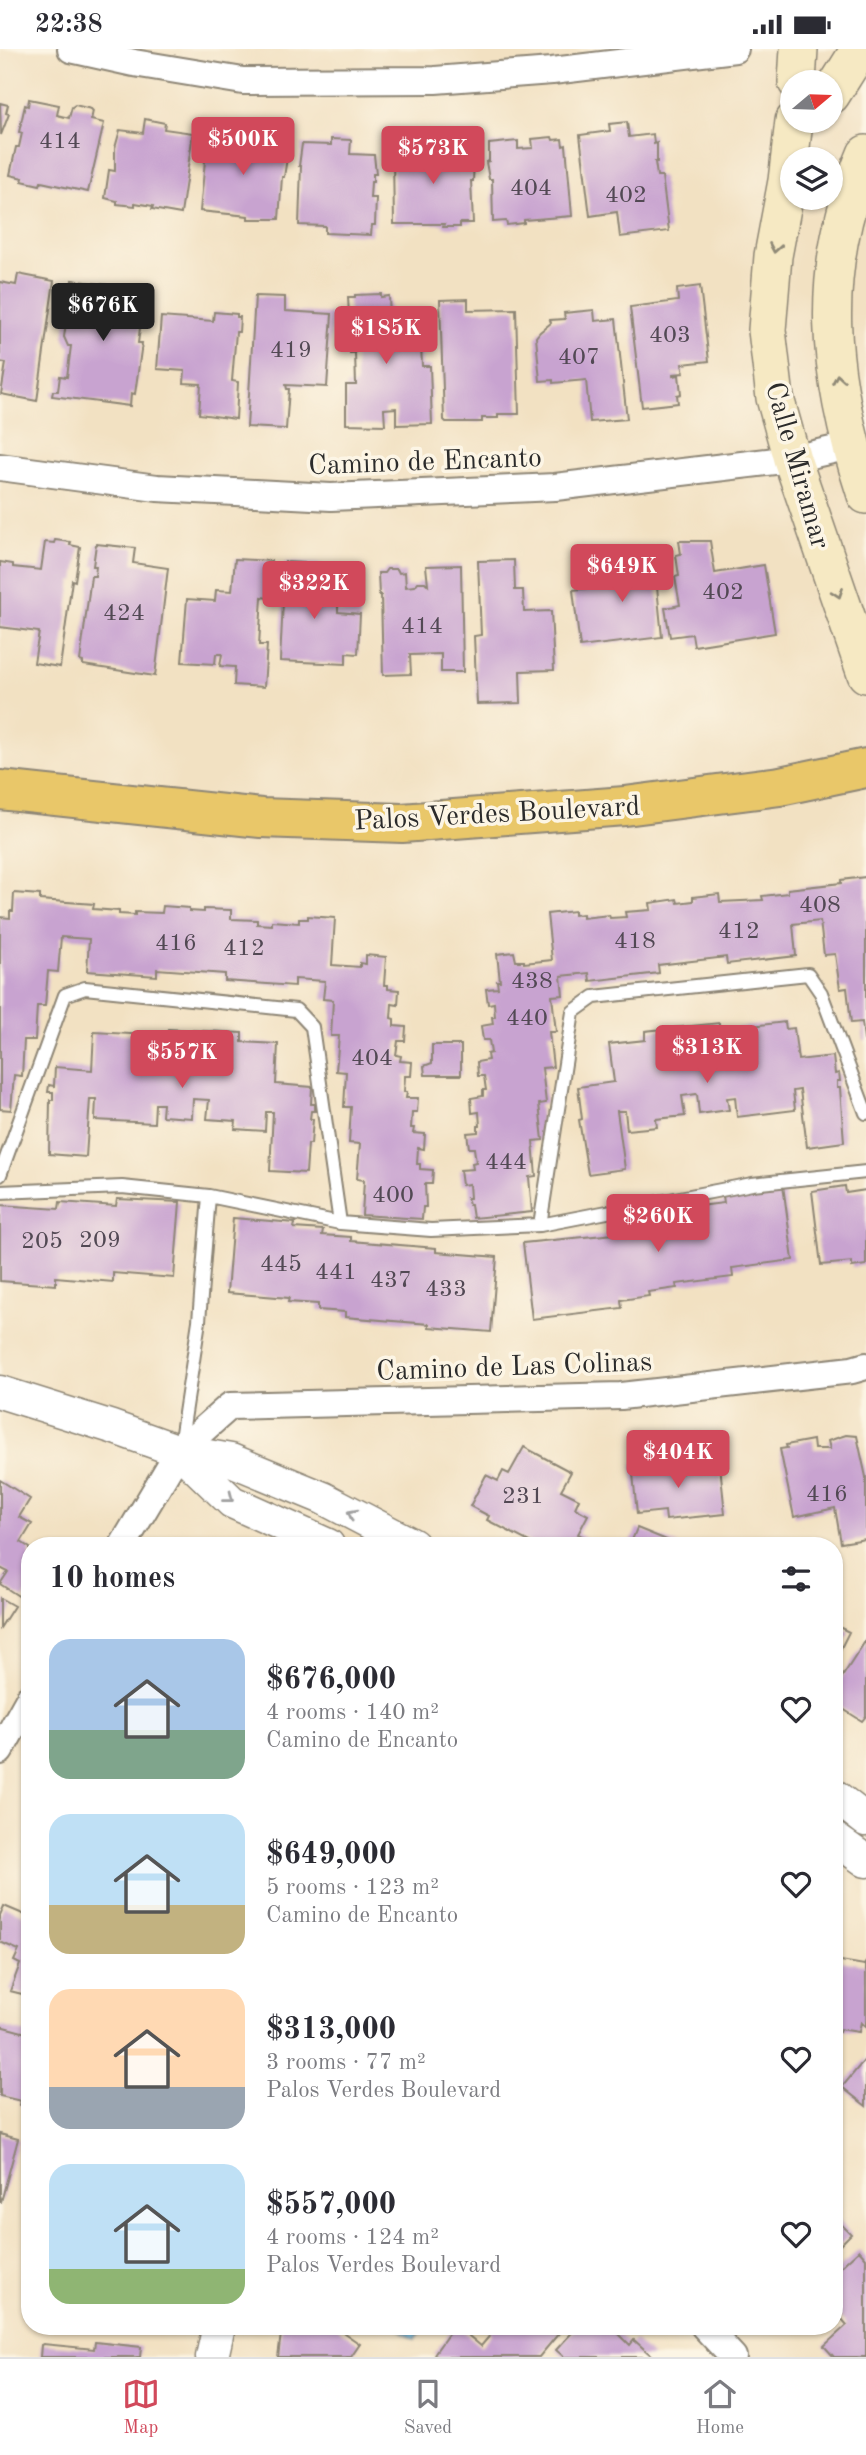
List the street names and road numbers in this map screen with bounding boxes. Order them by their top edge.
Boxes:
street label: Calle Miramar [759,379,833,553]
street label: Camino de Encanto [308,445,542,481]
street label: Palos Verdes Boulevard [353,794,641,836]
street label: Camino de Las Colinas [376,1349,653,1387]

